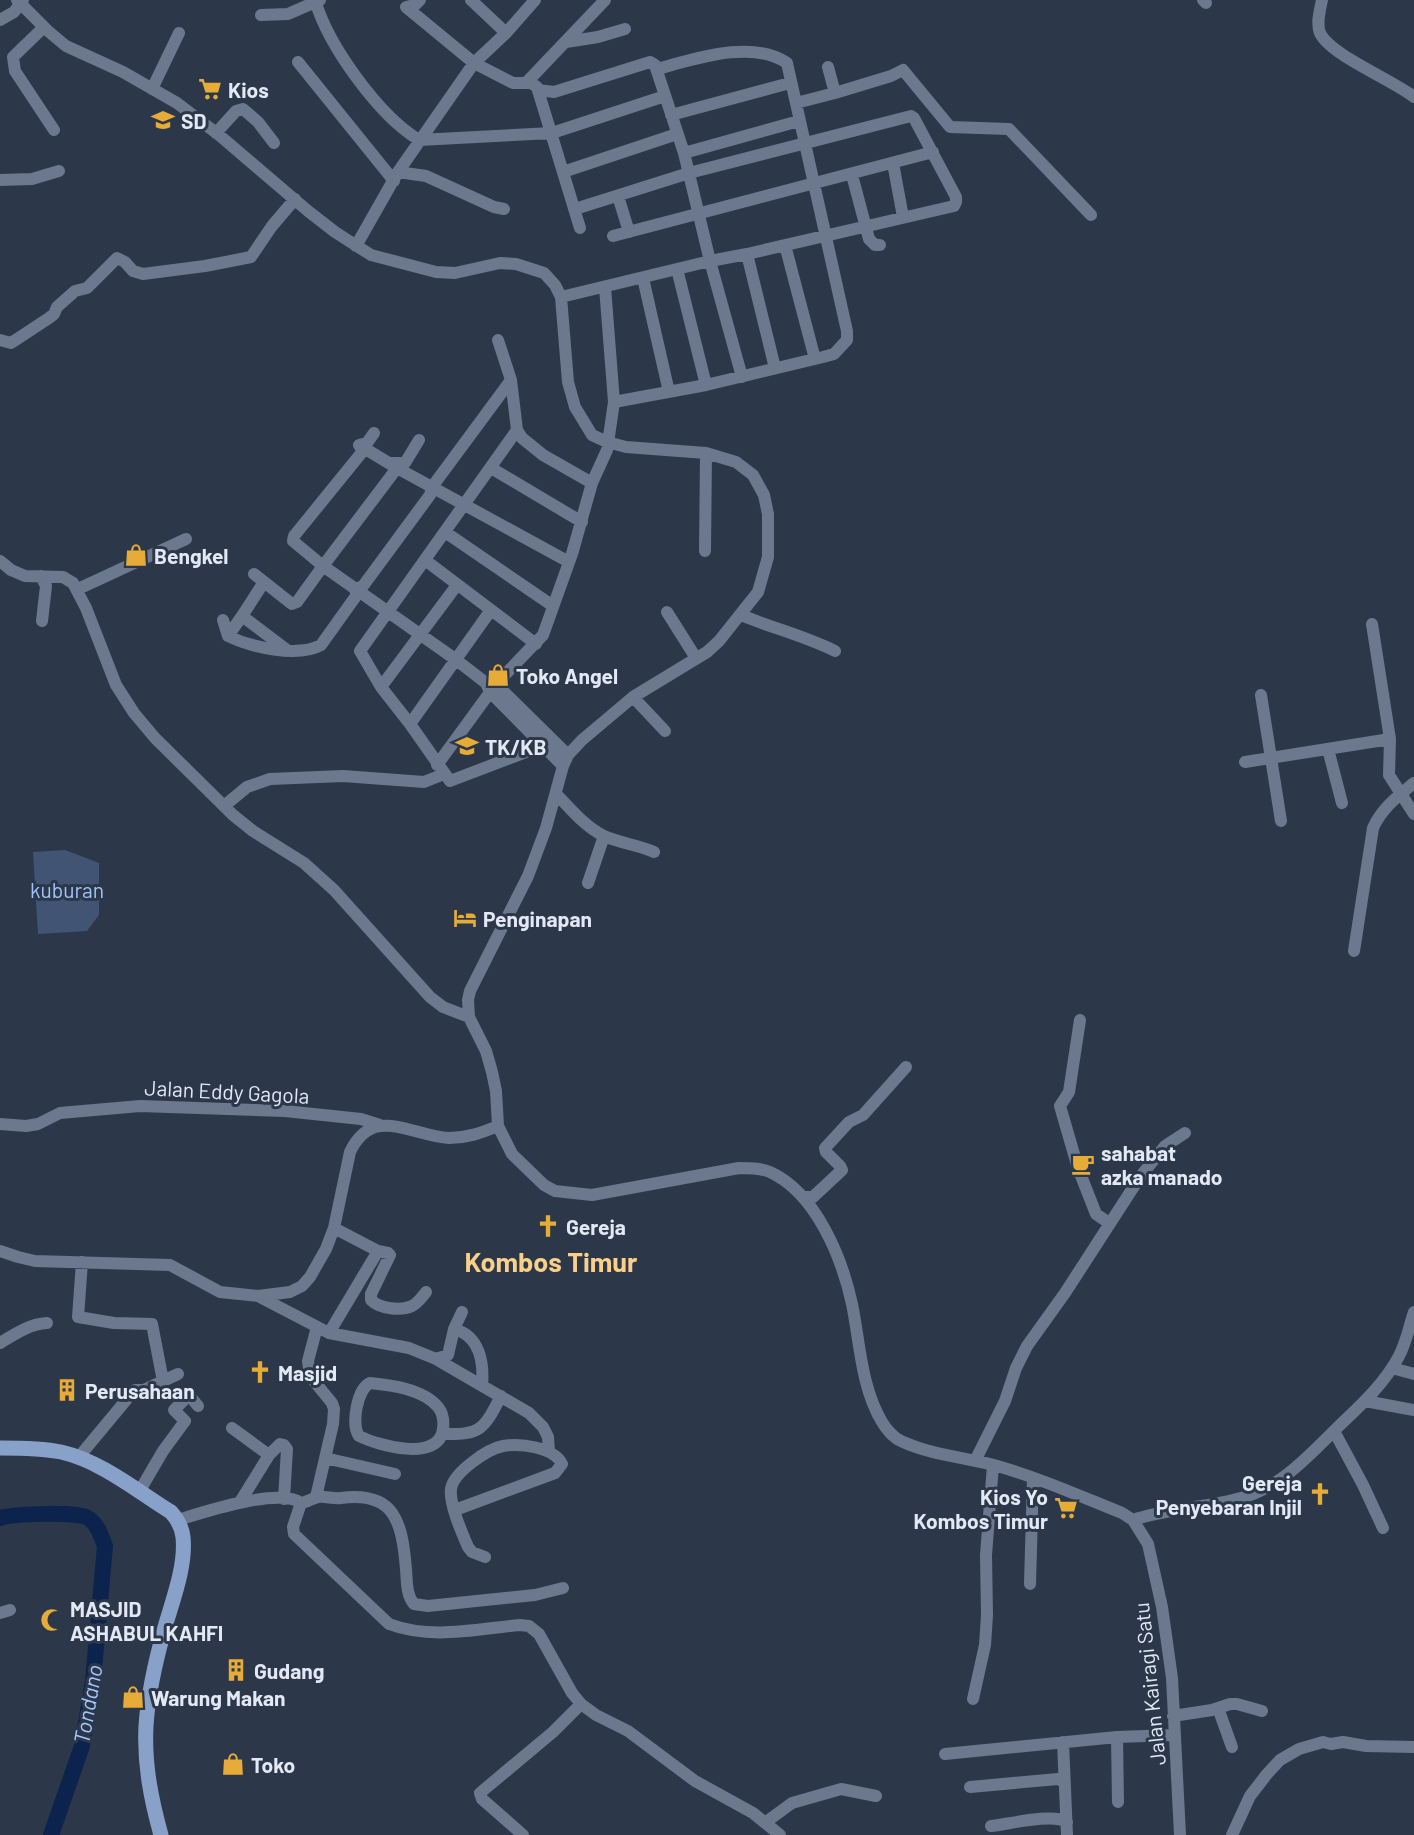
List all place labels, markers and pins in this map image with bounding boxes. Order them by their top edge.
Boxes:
supermarket icon: Kios [197,76,223,102]
place label: Kios [228,77,269,102]
school or university icon: SD [150,107,176,133]
place label: SD [181,108,206,133]
shop icon: Bengkel [123,542,149,568]
place label: Bengkel [154,543,228,568]
shop icon: Toko Angel [485,662,511,688]
place label: Toko Angel [516,663,618,688]
school or university icon: TK/KB [454,733,480,759]
place label: TK/KB [485,734,547,759]
hotel icon: Penginapan [452,905,478,931]
place label: Penginapan [483,906,592,931]
place label: sahabat azka manado [1101,1140,1223,1189]
cafe icon: sahabat azka manado [1070,1151,1096,1177]
church icon: Gereja [535,1213,561,1239]
place label: Gereja [566,1214,626,1239]
church icon: Masjid [247,1359,273,1385]
place label: Masjid [278,1360,337,1385]
building icon: Perusahaan [54,1377,80,1403]
place label: Perusahaan [85,1378,195,1403]
place label: Gereja Penyebaran Injil [1156,1470,1302,1519]
church icon: Gereja Penyebaran Injil [1307,1481,1333,1507]
place label: Kios Yo Kombos Timur [914,1484,1048,1533]
supermarket icon: Kios Yo Kombos Timur [1053,1495,1079,1521]
place label: MASJID ASHABUL KAHFI [70,1596,223,1645]
mosque icon: MASJID ASHABUL KAHFI [39,1607,65,1633]
building icon: Gudang [223,1657,249,1683]
place label: Gudang [254,1658,324,1683]
shop icon: Warung Makan [120,1684,146,1710]
place label: Warung Makan [151,1685,286,1710]
shop icon: Toko [220,1751,246,1777]
place label: Toko [251,1752,295,1777]

